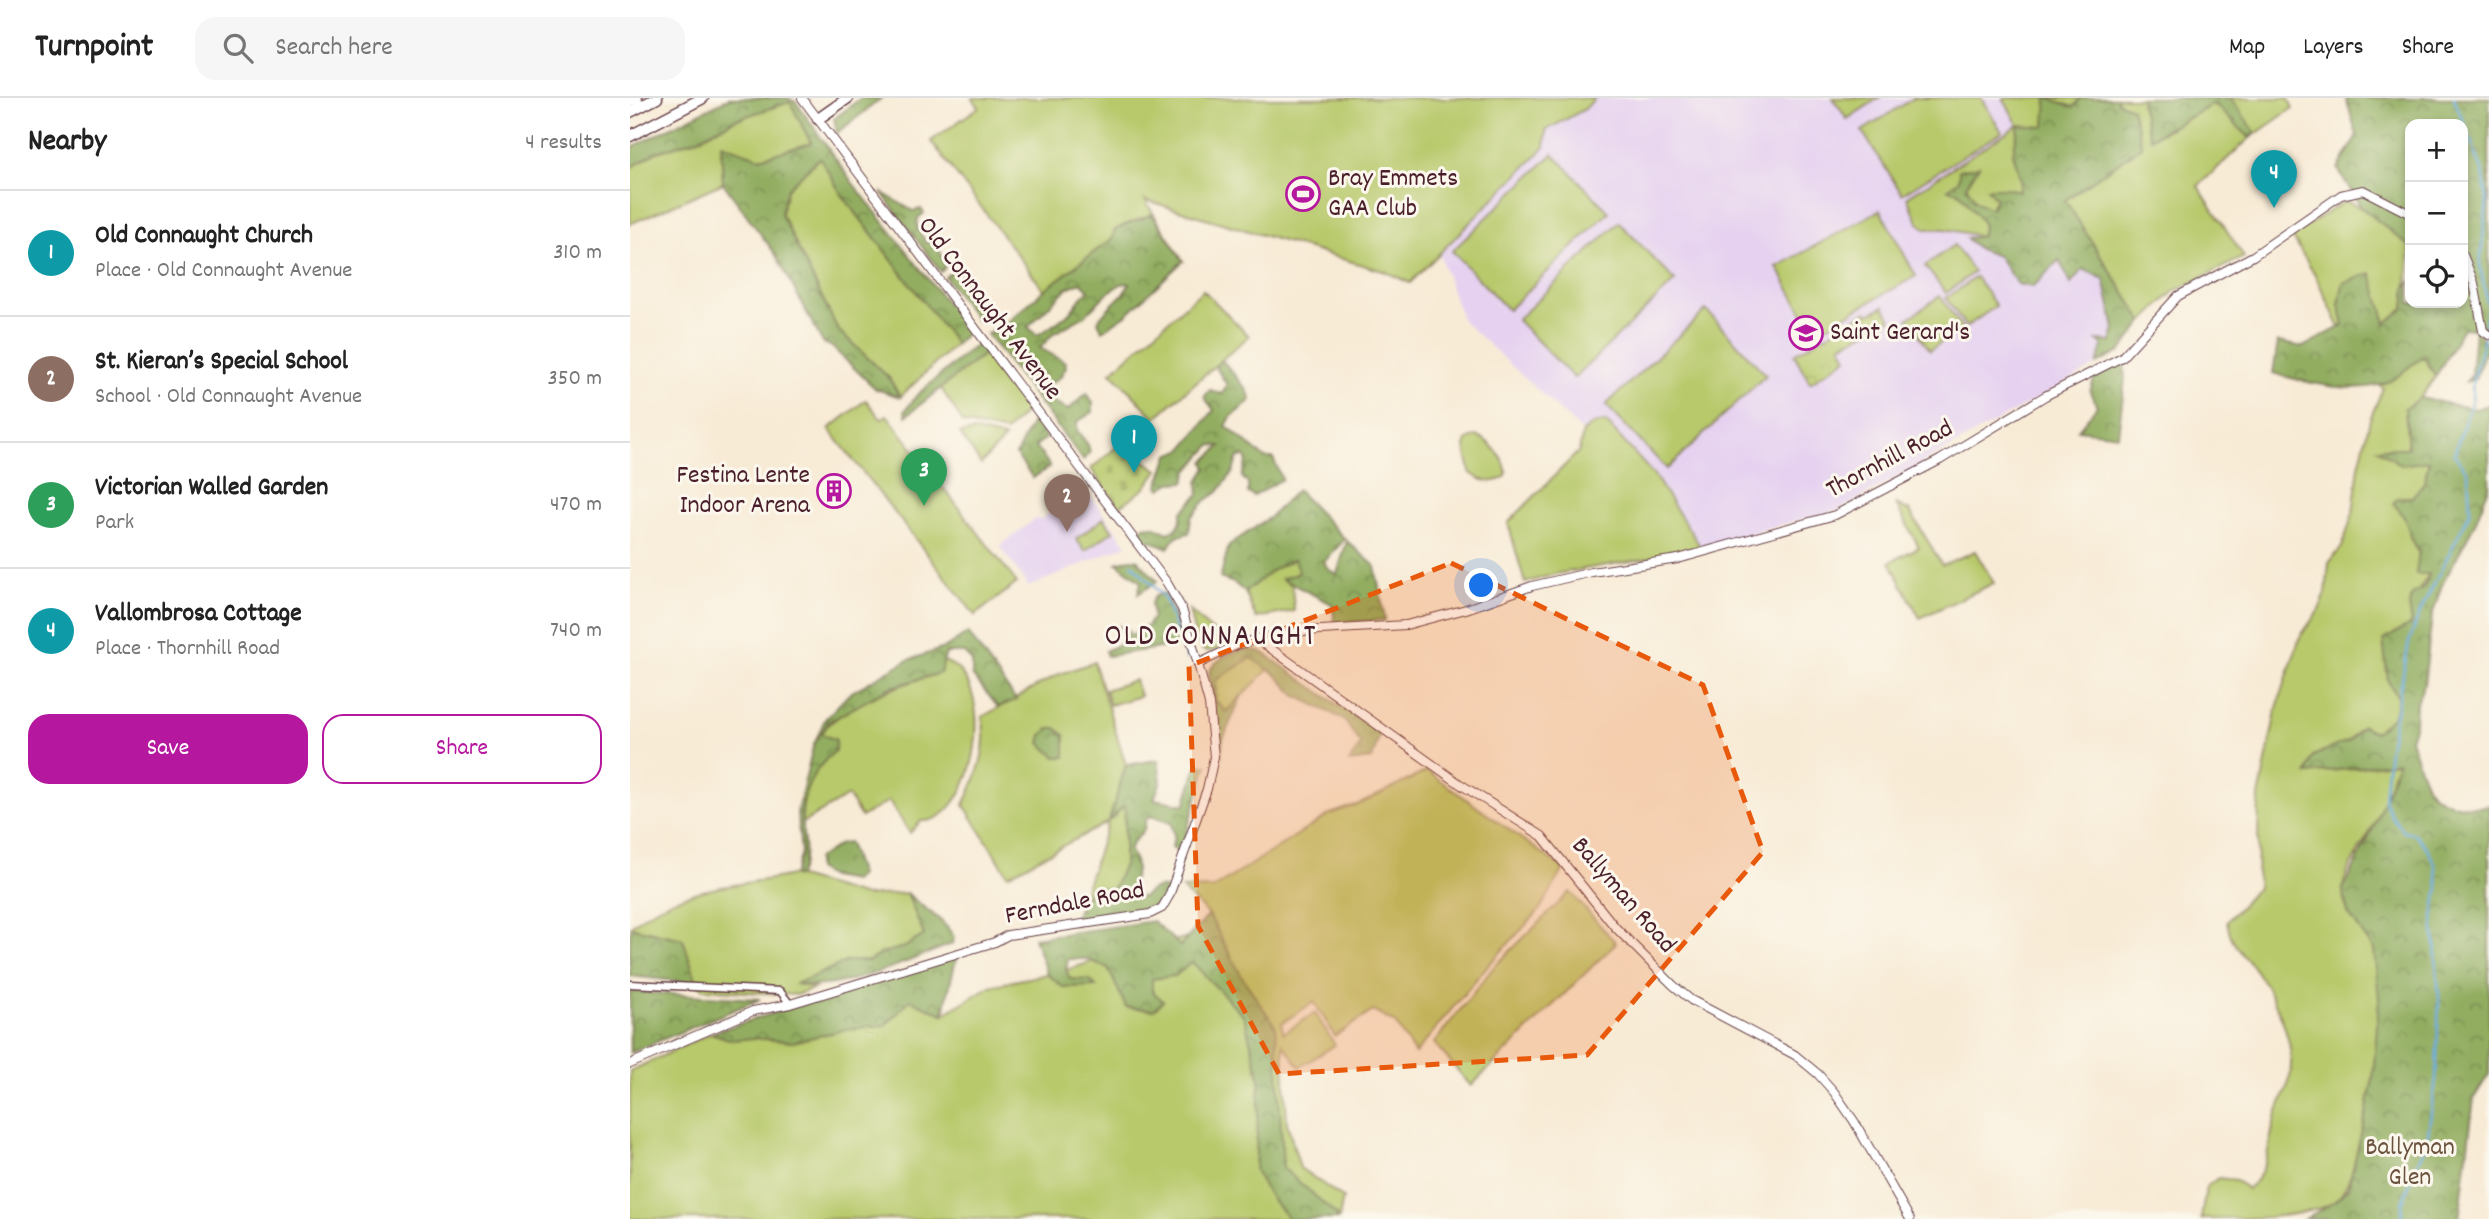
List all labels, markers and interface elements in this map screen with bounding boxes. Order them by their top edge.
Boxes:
search box [195,17,685,80]
text: Turnpoint [35,25,153,72]
icon: search [219,29,257,67]
text: Search here [275,30,393,67]
text: Map [2229,31,2265,65]
text: Layers [2303,31,2364,65]
text: Share [2402,31,2454,65]
map controls [2405,119,2468,308]
button: + [2405,119,2468,182]
text: Nearby [28,122,106,165]
text: 4 results [525,127,602,160]
pin: 4 [2251,150,2297,208]
place label: Bray Emmets GAA Club [1328,161,1458,228]
sports icon: Bray Emmets GAA Club [1284,175,1322,213]
button: − [2405,182,2468,245]
street label: Old Connaught Avenue [908,210,1070,408]
text: Old Connaught Church [95,218,313,255]
text: 1 [48,237,54,270]
text: 310 m [553,237,602,270]
button: locate [2405,245,2468,308]
text: Place · Old Connaught Avenue [95,255,352,288]
school or university icon: Saint Gerard's [1787,314,1825,352]
place label: Saint Gerard's [1830,315,1970,352]
text: St. Kieran’s Special School [95,344,348,381]
text: 2 [46,363,56,396]
text: 350 m [548,363,602,396]
text: School · Old Connaught Avenue [95,381,362,414]
street label: Thornhill Road [1820,411,1960,509]
pin: 1 [1111,415,1157,473]
pin: 3 [901,448,947,506]
place label: Festina Lente Indoor Arena [676,458,811,525]
text: Victorian Walled Garden [95,470,328,507]
building icon: Festina Lente Indoor Arena [815,472,853,510]
pin: 2 [1044,474,1090,532]
text: 3 [46,489,56,522]
text: 470 m [550,489,602,522]
text: Park [95,507,134,540]
your location [1464,568,1498,602]
text: Vallombrosa Cottage [95,596,302,633]
text: 4 [46,615,56,648]
text: 740 m [550,615,602,648]
district label: OLD CONNAUGHT [1105,617,1317,660]
text: Place · Thornhill Road [95,633,280,666]
button: Save [28,714,308,784]
button: Share [322,714,602,784]
street label: Ballyman Road [1562,829,1684,963]
street label: Ferndale Road [1002,872,1148,936]
park label: Ballyman Glen [2365,1130,2455,1197]

